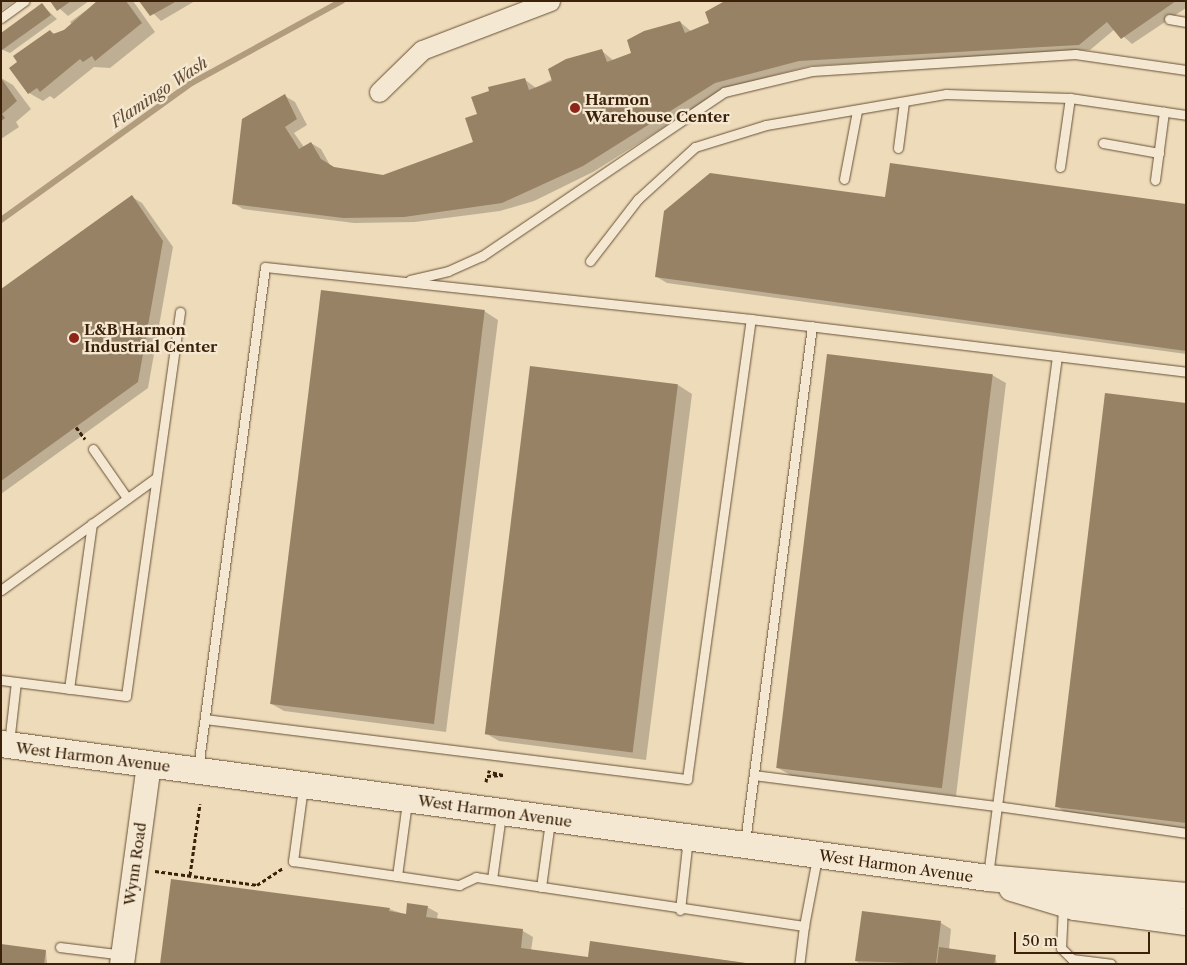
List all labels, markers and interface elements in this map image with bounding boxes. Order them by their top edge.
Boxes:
water label: Flamingo Wash [107,53,211,131]
place label: Harmon Warehouse Center [585,90,729,125]
marker: Harmon Warehouse Center [569,102,581,114]
place label: L&B Harmon Industrial Center [84,320,217,355]
marker: L&B Harmon Industrial Center [68,332,80,344]
street label: West Harmon Avenue [14,739,172,775]
street label: West Harmon Avenue [416,791,574,831]
street label: Wynn Road [120,821,150,907]
street label: West Harmon Avenue [817,846,975,886]
scale bar [1017,922,1153,954]
text: 50 m [1022,931,1058,950]

